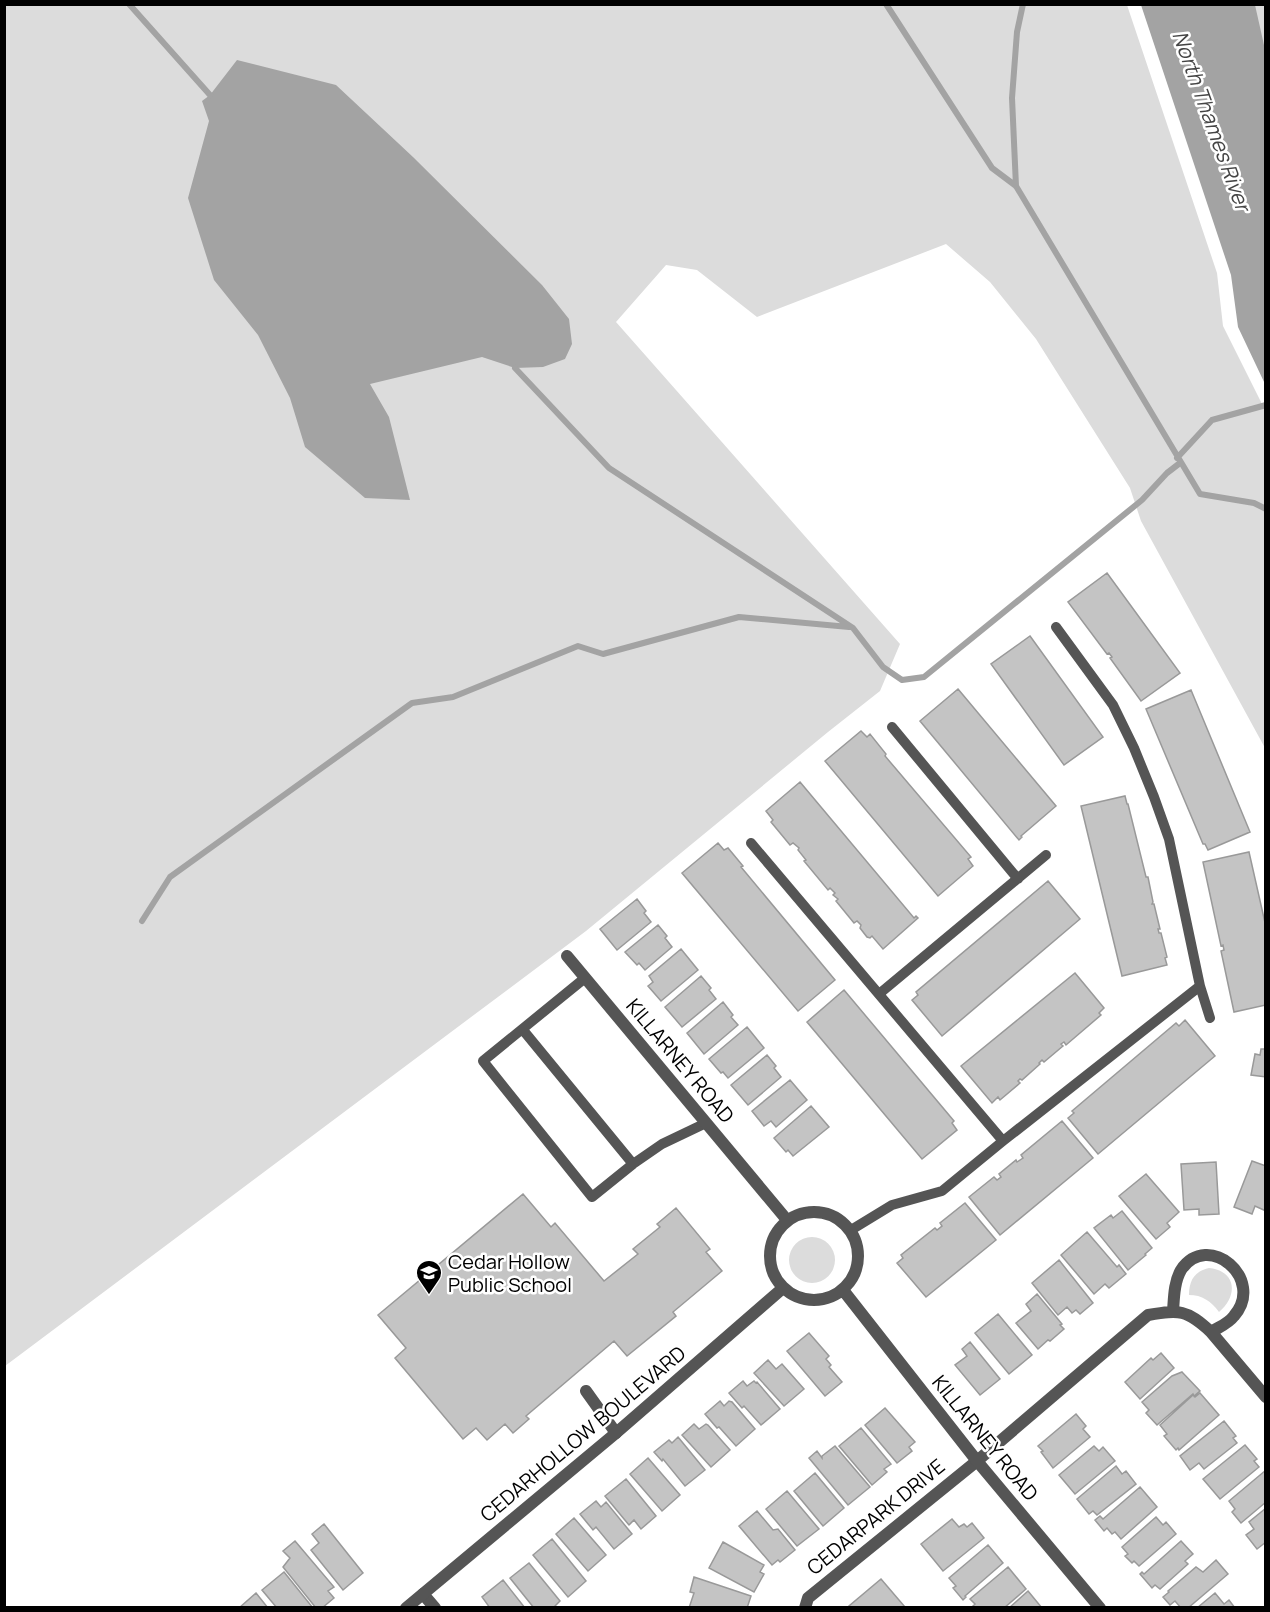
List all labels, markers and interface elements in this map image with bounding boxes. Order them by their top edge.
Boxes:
water label: North Thames River [1166,27,1258,217]
street label: KILLARNEY ROAD [620,993,740,1129]
place label: Cedar Hollow Public School [448,1248,572,1298]
school or university icon: Cedar Hollow Public School [414,1258,444,1296]
street label: CEDARHOLLOW BOULEVARD [474,1340,691,1528]
street label: KILLARNEY ROAD [926,1369,1044,1506]
street label: CEDARPARK DRIVE [801,1453,950,1581]

